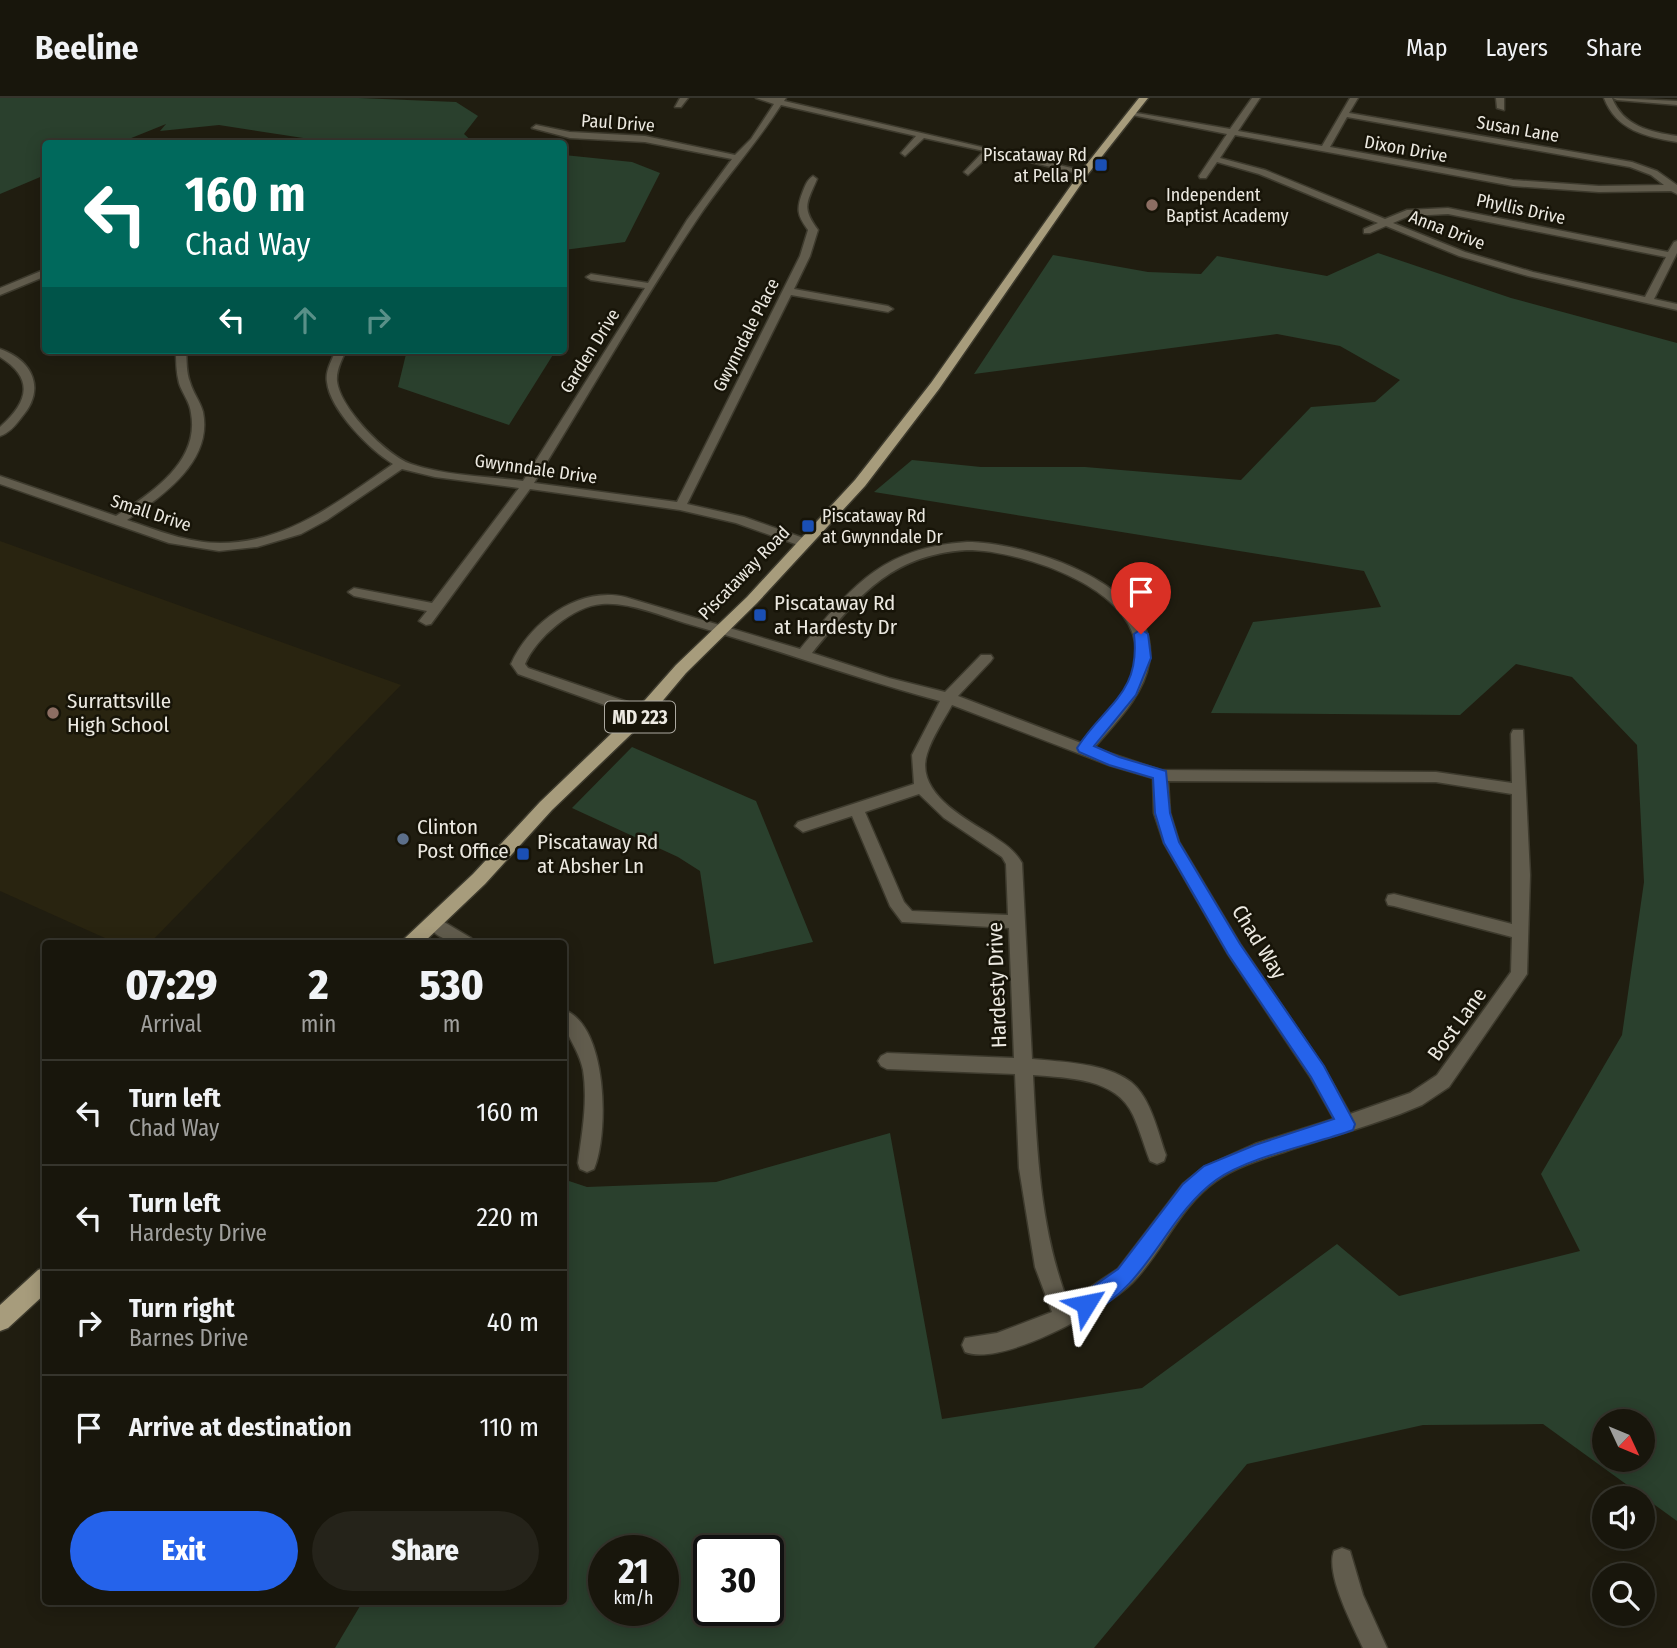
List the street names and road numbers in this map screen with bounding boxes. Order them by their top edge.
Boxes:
street label: Paul Drive [580,109,656,137]
street label: Susan Lane [1475,111,1561,147]
street label: Dixon Drive [1363,131,1449,167]
street label: Phyllis Drive [1474,189,1568,229]
street label: Anna Drive [1406,205,1488,255]
street label: Gwynndale Place [708,275,784,395]
street label: Garden Drive [555,305,625,397]
street label: Gwynndale Drive [473,450,599,488]
street label: Small Drive [108,490,194,536]
street label: Piscataway Road [694,521,794,625]
road number: MD 223 [605,702,675,732]
street label: Chad Way [1226,900,1292,984]
street label: Hardesty Drive [982,922,1012,1048]
street label: Bost Lane [1422,982,1492,1066]

